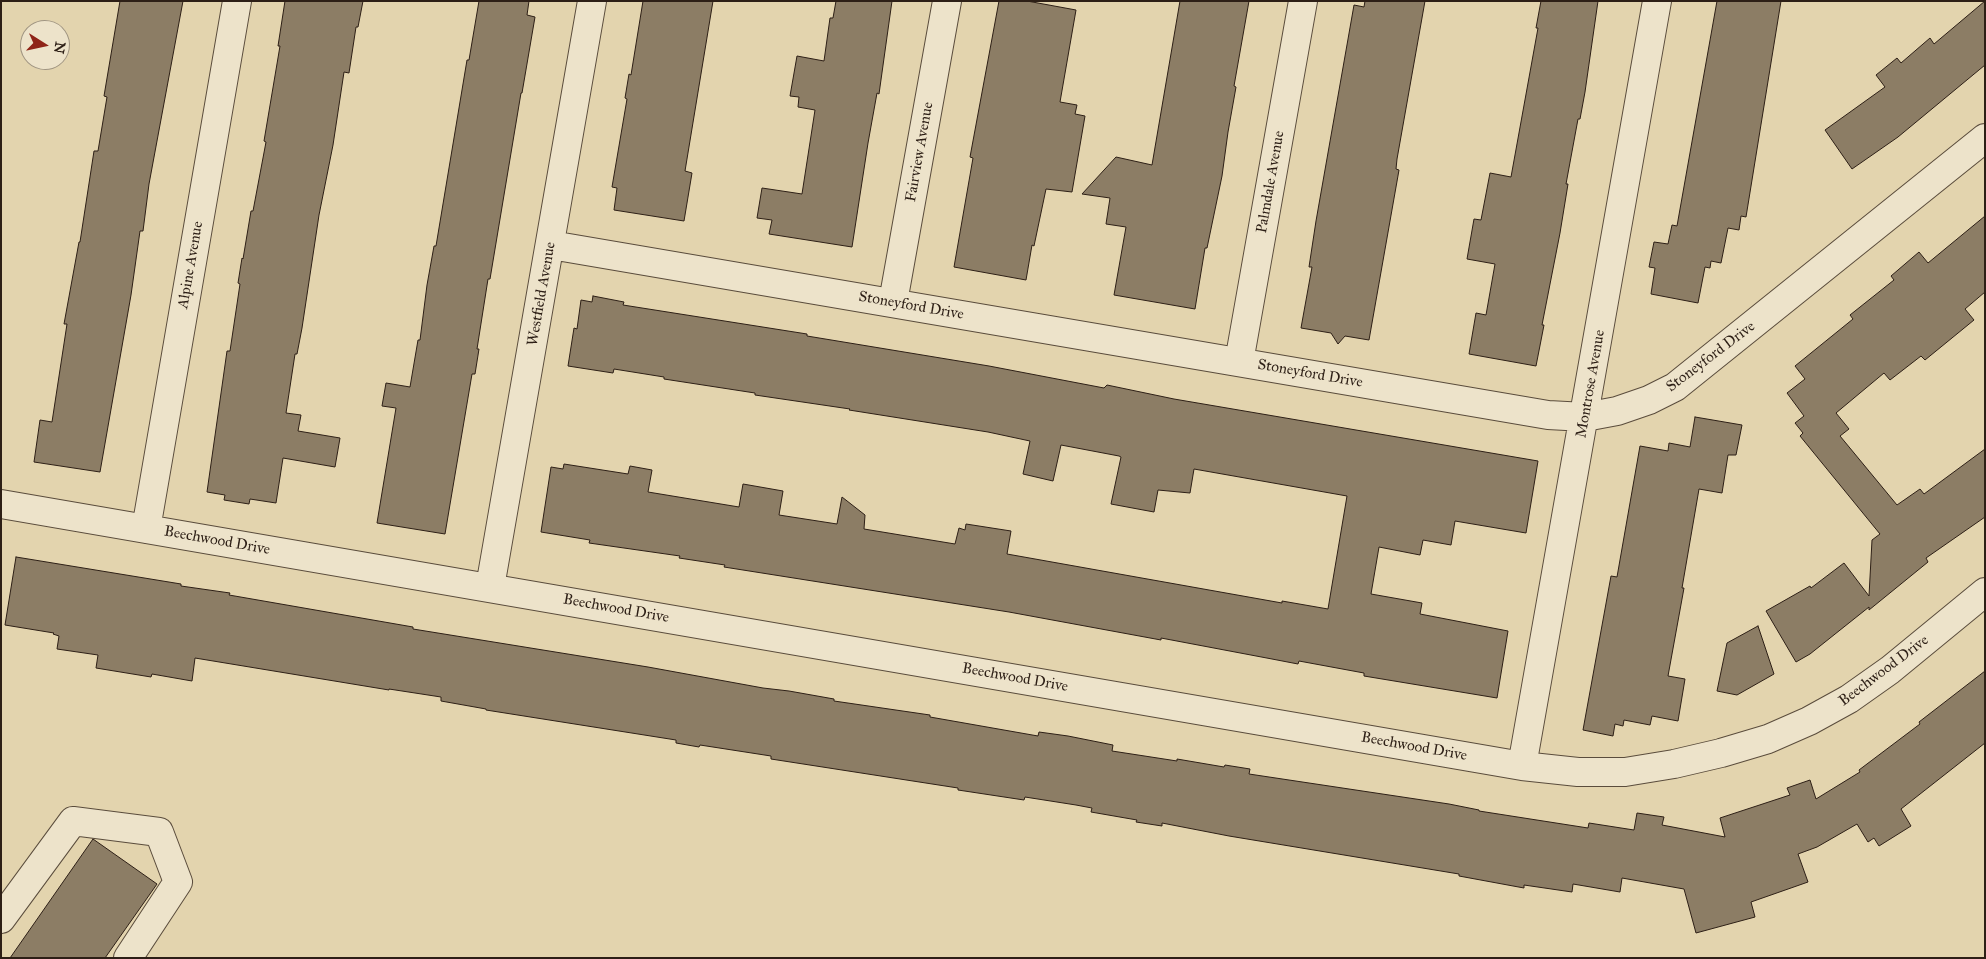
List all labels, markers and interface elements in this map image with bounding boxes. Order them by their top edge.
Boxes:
north arrow [20,20,70,70]
text: N [50,40,69,55]
street label: Fairview Avenue [902,101,938,203]
street label: Palmdale Avenue [1253,129,1289,235]
street label: Alpine Avenue [174,220,208,310]
street label: Westfield Avenue [524,241,560,347]
street label: Stoneyford Drive [857,288,965,324]
street label: Stoneyford Drive [1663,318,1759,396]
street label: Montrose Avenue [1573,329,1609,439]
street label: Stoneyford Drive [1256,356,1364,392]
street label: Beechwood Drive [163,523,271,559]
street label: Beechwood Drive [562,591,670,627]
street label: Beechwood Drive [1836,631,1932,711]
street label: Beechwood Drive [961,660,1069,696]
street label: Beechwood Drive [1360,729,1468,765]

